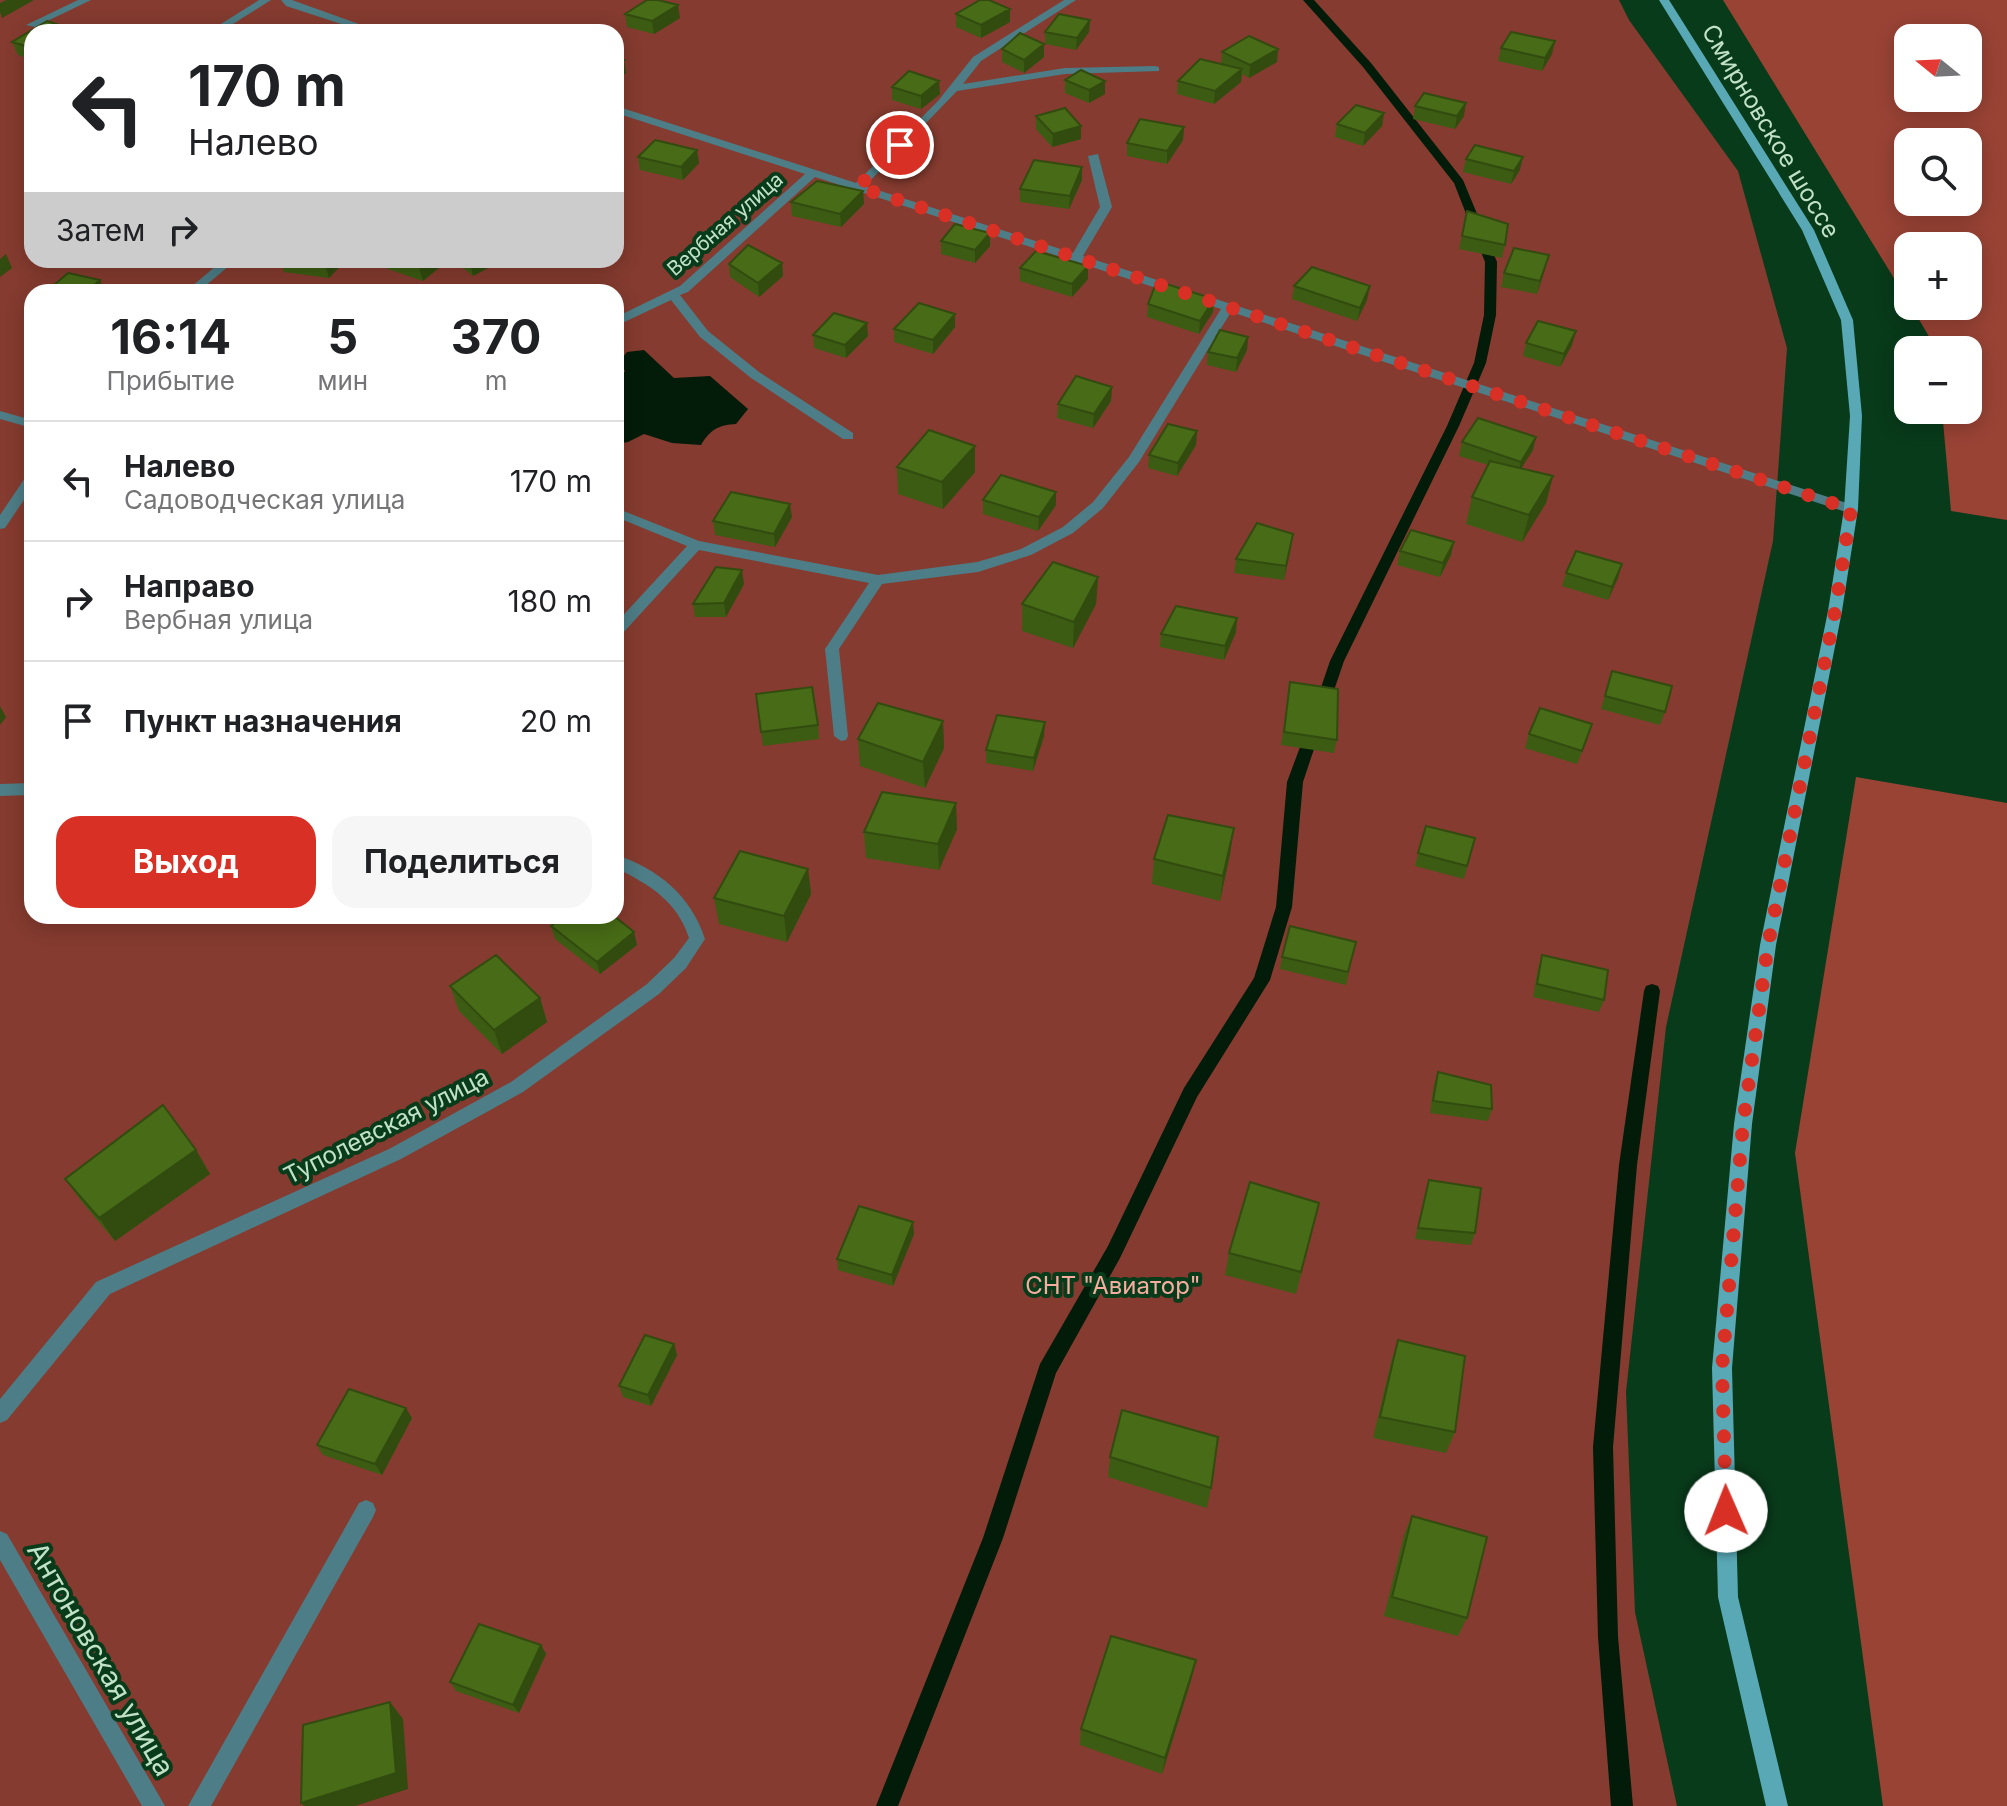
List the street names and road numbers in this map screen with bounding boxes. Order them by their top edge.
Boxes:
street label: Смирновское шоссе [1696,19,1846,243]
street label: Вербная улица [662,167,788,281]
street label: Туполевская улица [279,1062,493,1190]
street label: Антоновская улица [20,1536,182,1782]

